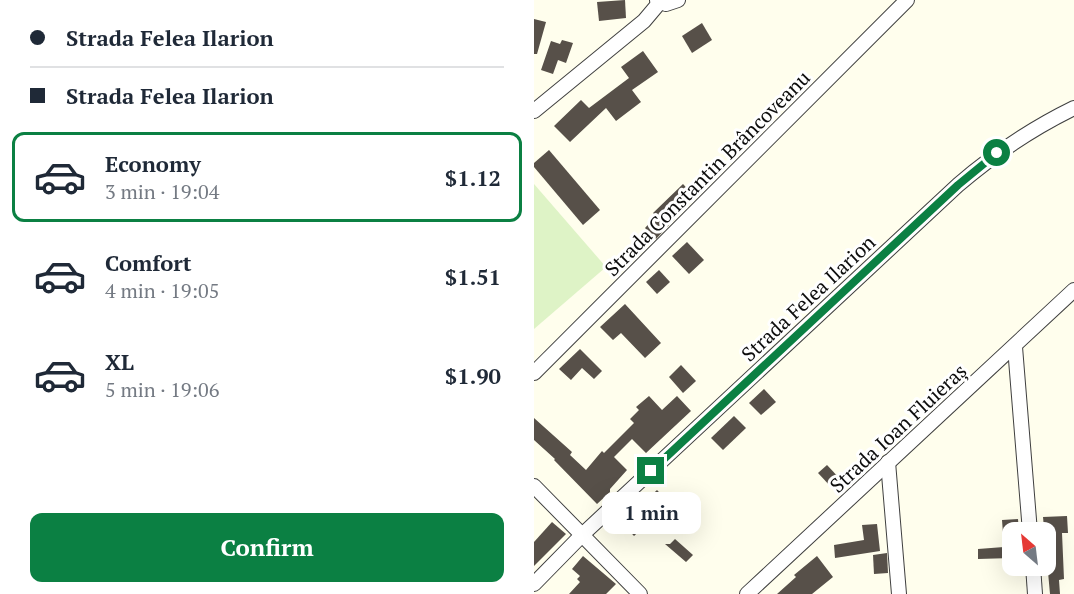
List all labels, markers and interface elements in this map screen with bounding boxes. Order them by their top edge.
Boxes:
text: Strada Felea Ilarion [66,23,274,52]
street label: Strada Constantin Brâncoveanu [598,64,816,282]
text: Strada Felea Ilarion [66,81,274,110]
route start [983,139,1010,166]
text: Economy [105,149,201,178]
icon: car [33,150,87,204]
text: $1.12 [445,163,501,192]
text: 3 min · 19:04 [105,178,219,205]
street label: Strada Felea Ilarion [735,229,881,367]
text: Comfort [105,248,191,277]
icon: car [33,249,87,303]
text: $1.51 [445,262,501,291]
text: 4 min · 19:05 [105,277,219,304]
text: XL [105,347,134,376]
icon: car [33,348,87,402]
street label: Strada Ioan Fluieraș [824,357,972,499]
text: $1.90 [445,361,501,390]
text: 5 min · 19:06 [105,376,219,403]
route end [637,457,664,484]
callout: 1 min [602,492,700,534]
text: 1 min [624,499,679,526]
button: Confirm [30,513,504,582]
north arrow [1002,522,1056,576]
map controls [1002,522,1056,576]

